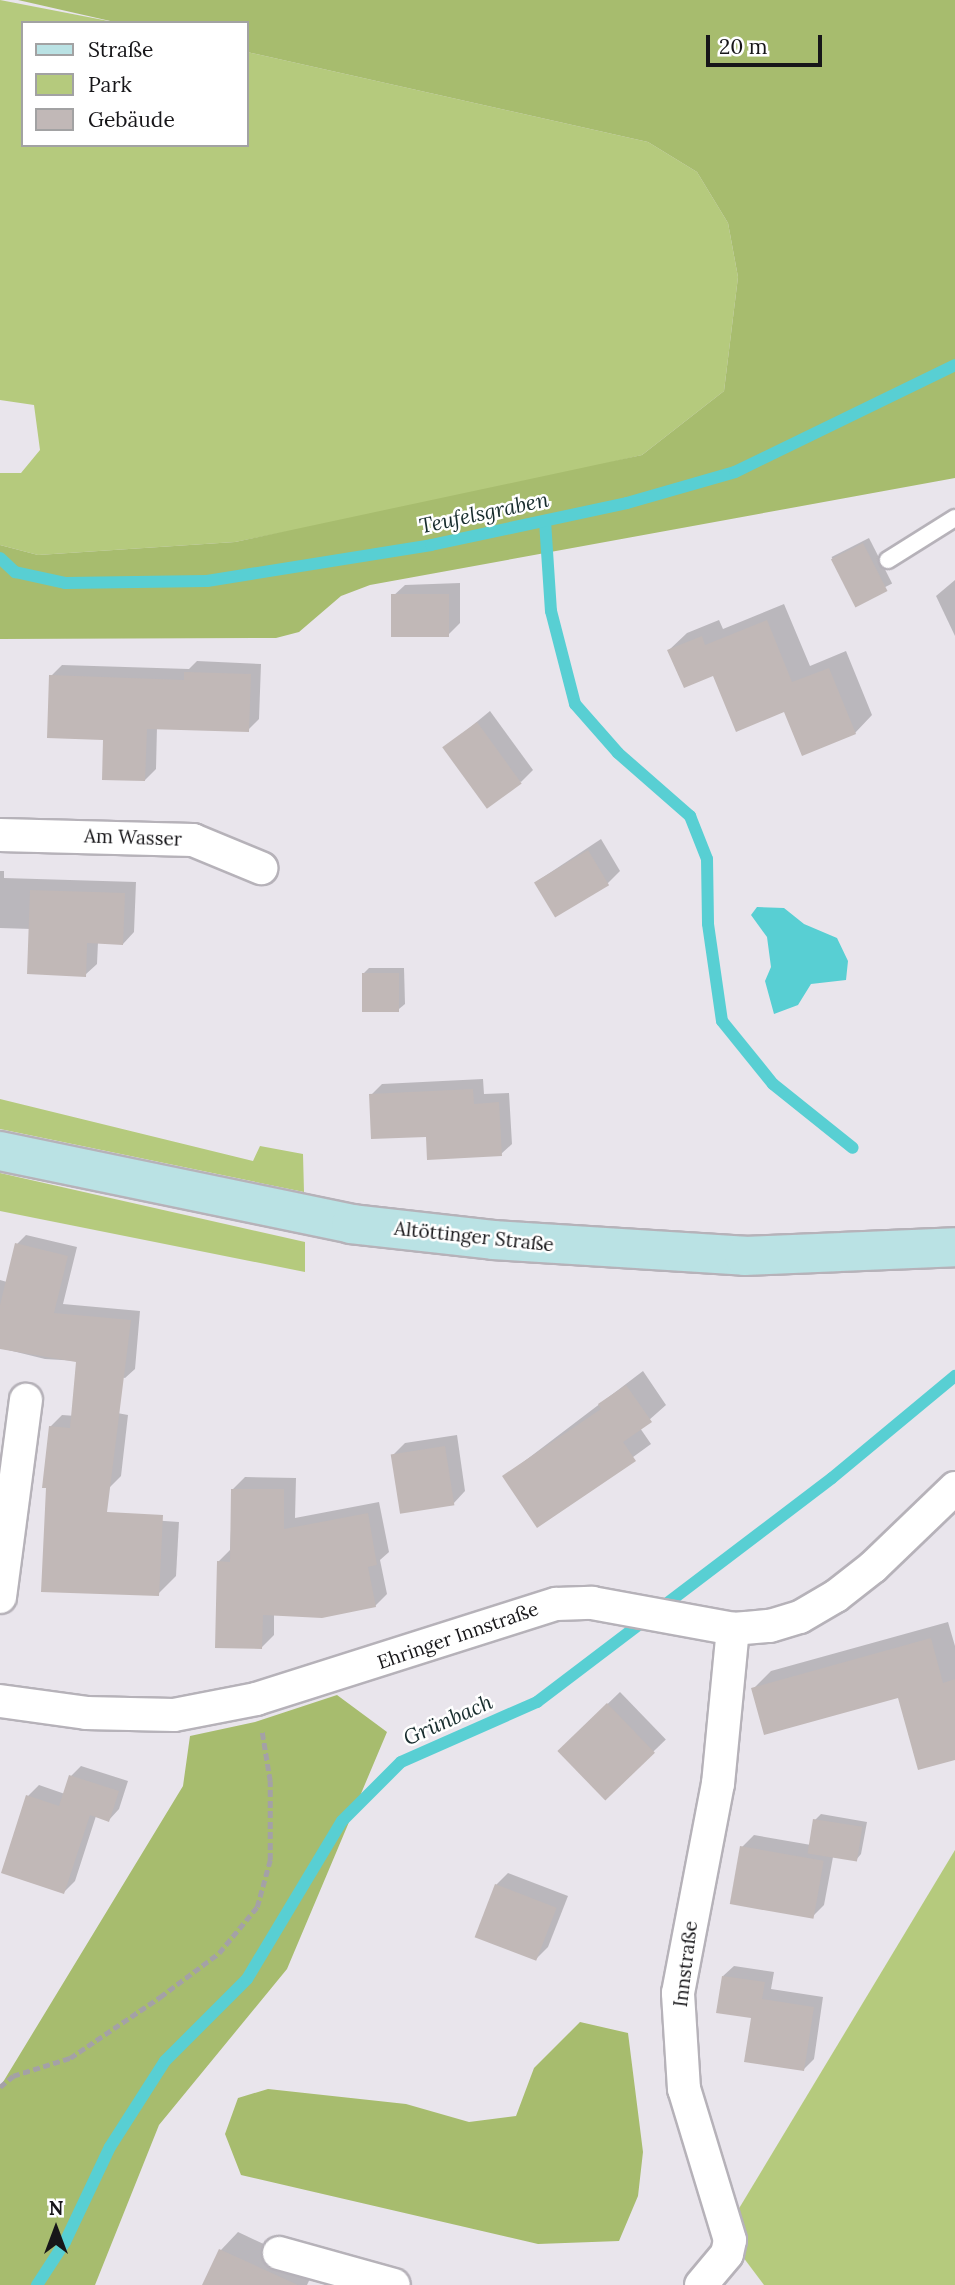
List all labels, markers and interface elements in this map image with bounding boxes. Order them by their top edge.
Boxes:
legend [21,21,248,147]
scale bar [710,21,825,65]
text: 20 m [719,33,768,60]
text: Straße [88,36,153,63]
text: Park [88,71,132,98]
text: Gebäude [88,106,175,133]
water label: Teufelsgraben [417,487,551,539]
street label: Am Wasser [84,825,182,851]
street label: Altöttinger Straße [393,1217,555,1257]
street label: Ehringer Innstraße [374,1598,542,1674]
water label: Grünbach [400,1689,496,1751]
street label: Innstraße [669,1920,703,2008]
north arrow [21,2194,91,2264]
text: N [49,2196,63,2220]

